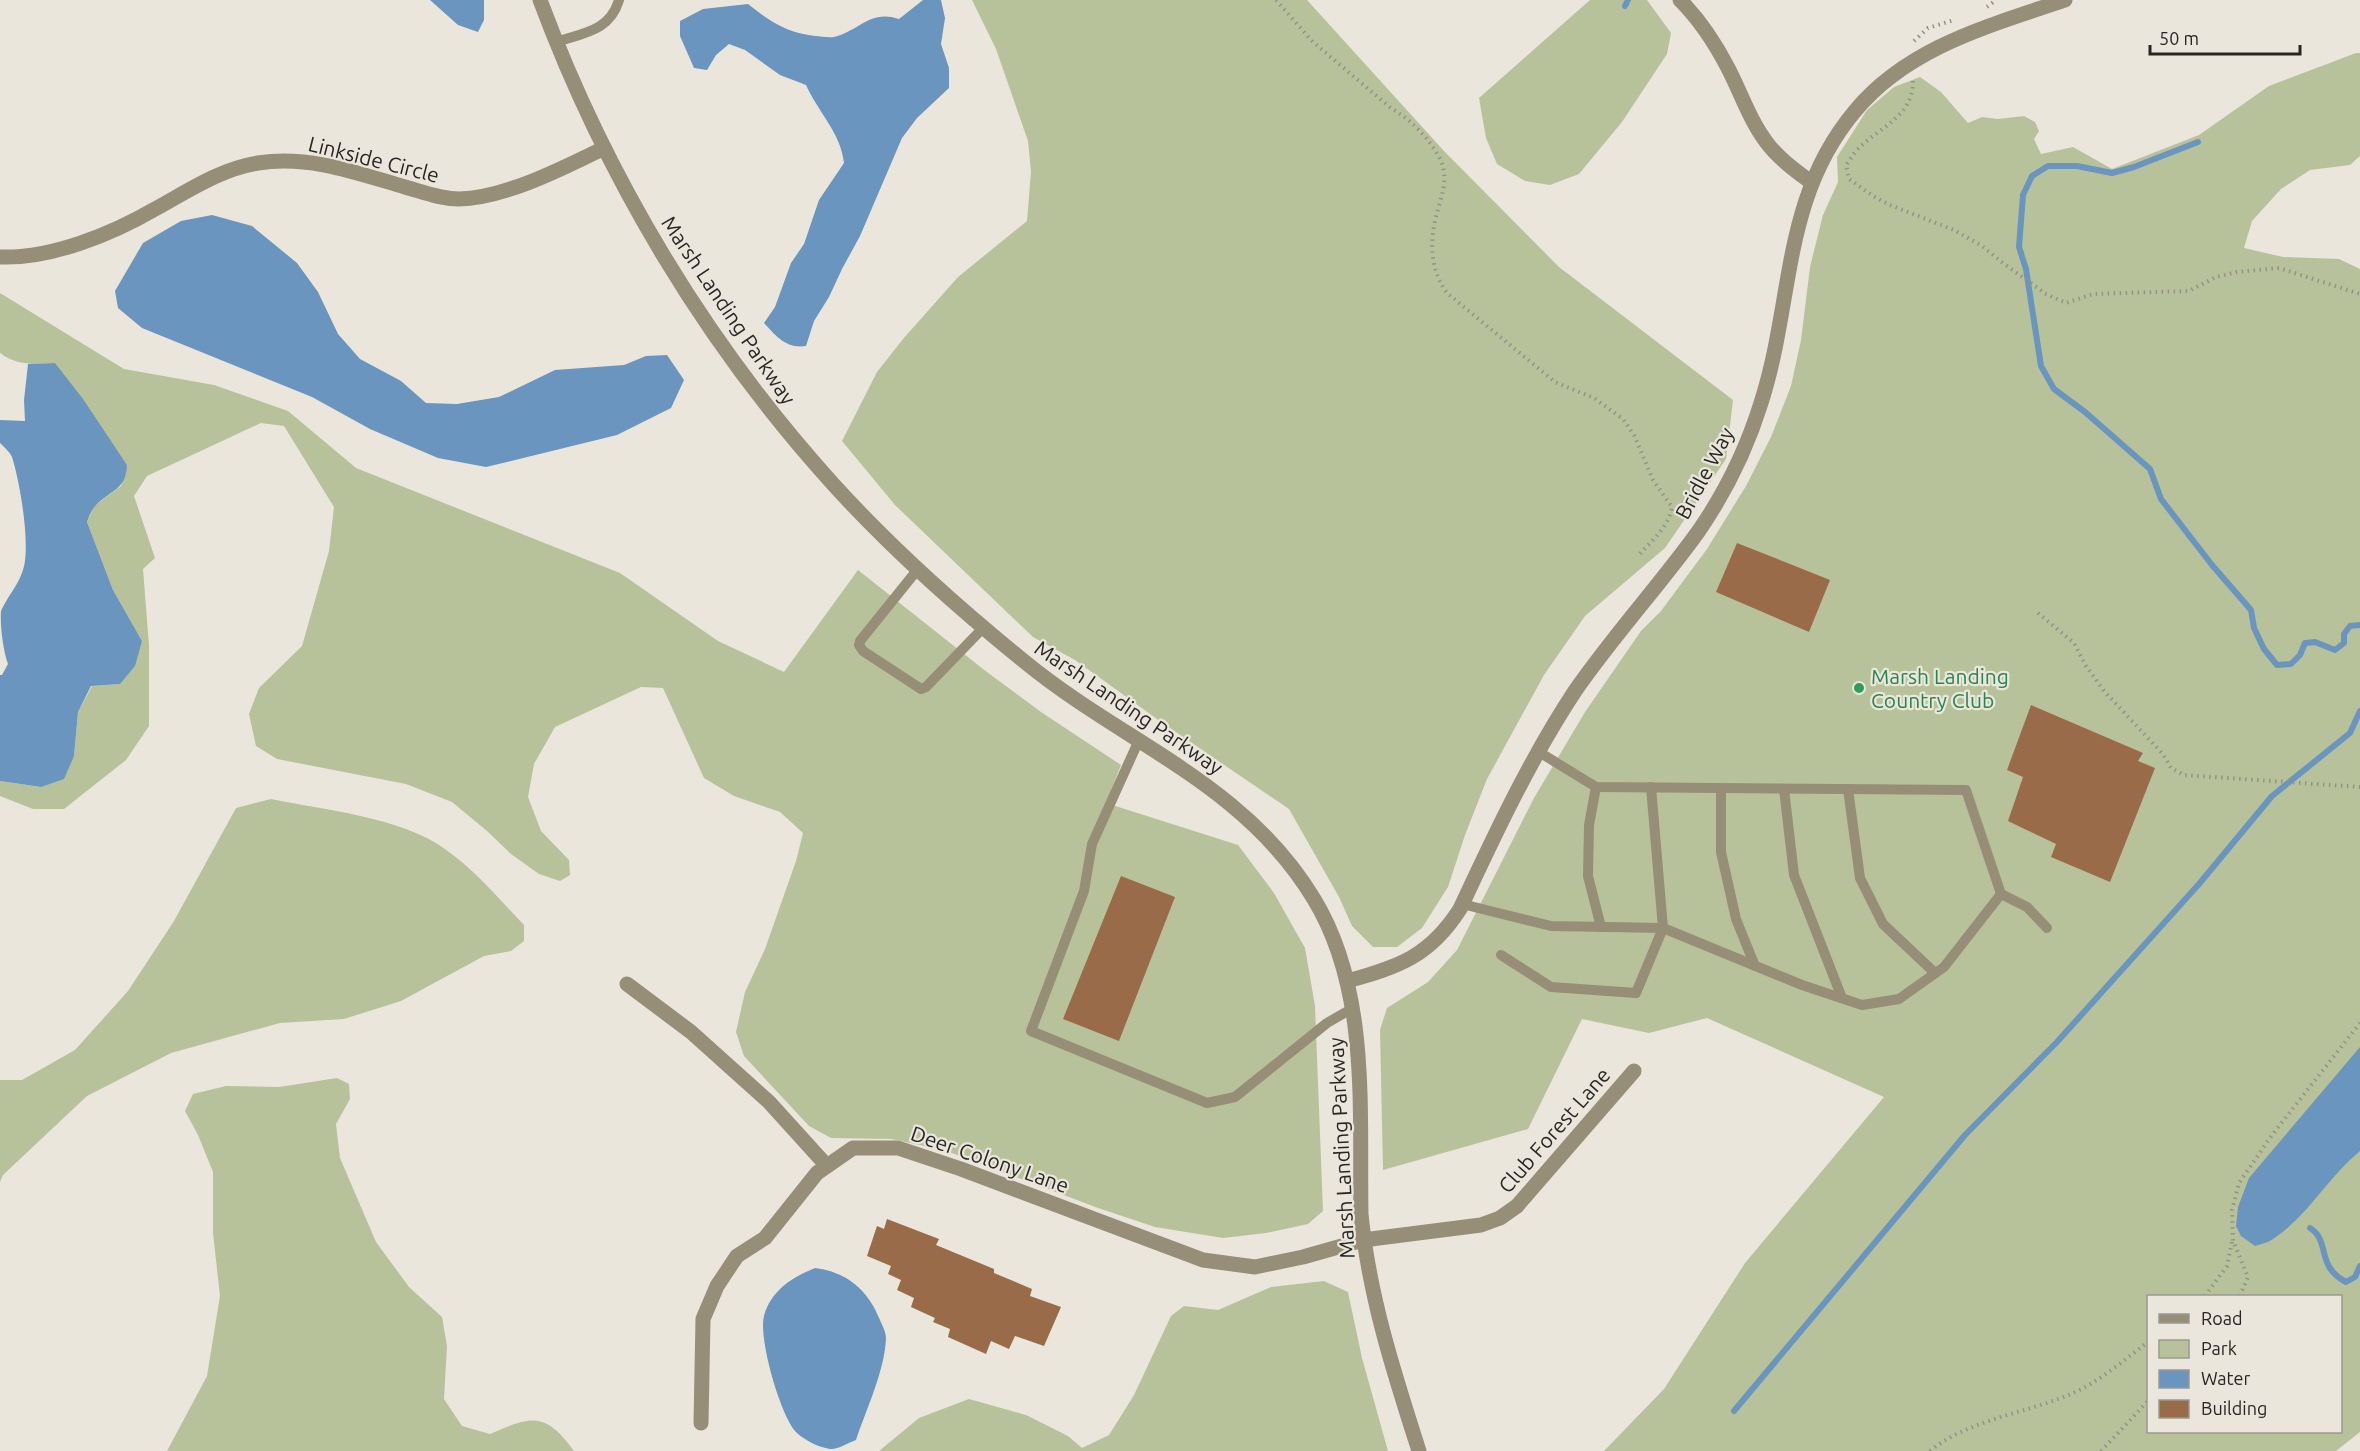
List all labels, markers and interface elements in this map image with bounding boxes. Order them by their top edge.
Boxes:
scale bar [2150,18,2300,56]
text: 50 m [2159,28,2199,48]
street label: Linkside Circle [306,131,442,187]
street label: Marsh Landing Parkway [657,211,801,409]
street label: Bridle Way [1670,423,1738,523]
street label: Marsh Landing Parkway [1030,635,1228,779]
place label: Marsh Landing Country Club [1871,664,2009,712]
marker: Marsh Landing Country Club [1852,681,1866,695]
street label: Marsh Landing Parkway [1323,1037,1359,1259]
street label: Club Forest Lane [1493,1063,1615,1197]
street label: Deer Colony Lane [908,1121,1072,1197]
legend [2147,1295,2342,1433]
text: Road [2201,1308,2243,1328]
text: Park [2201,1338,2237,1358]
text: Water [2201,1368,2251,1388]
text: Building [2201,1398,2267,1418]

